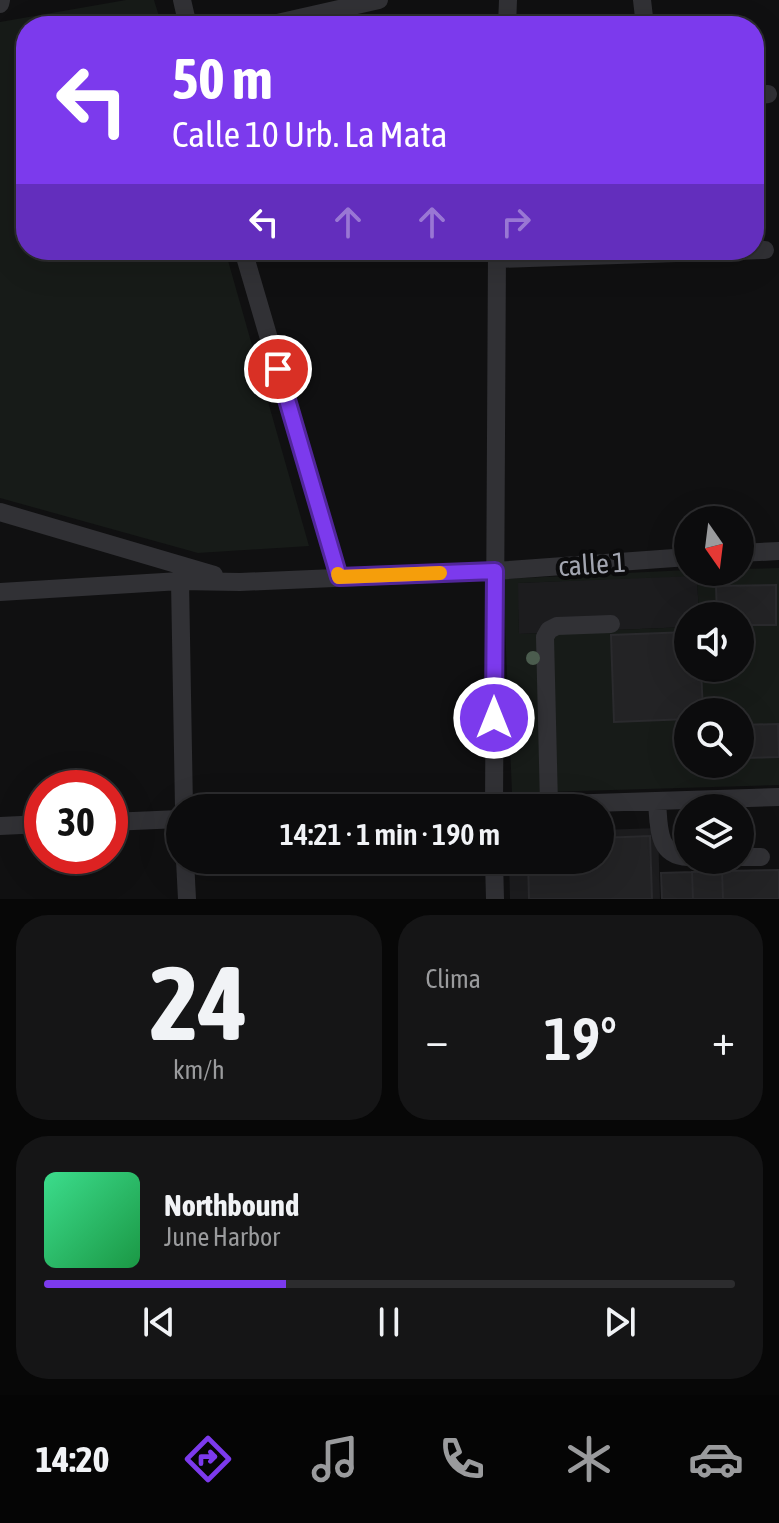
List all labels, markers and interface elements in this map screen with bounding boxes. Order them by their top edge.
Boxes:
text: 50 m [172,47,273,111]
icon: left [40,48,144,152]
text: Calle 10 Urb. La Mata [172,113,448,155]
icon: left [242,200,286,244]
icon: ahead [326,200,370,244]
icon: ahead [410,200,454,244]
icon: right [494,200,538,244]
pin [244,335,312,403]
icon: arrive [256,347,300,391]
north arrow [674,506,754,586]
map controls [674,506,754,874]
street label: calle 1 [557,546,627,582]
button: sound [674,602,754,682]
position arrow [452,676,536,760]
button: search [674,698,754,778]
speed limit sign: 30 [24,770,128,874]
button: layers [674,794,754,874]
text: 14:21 · 1 min · 190 m [280,817,500,851]
text: 24 [150,943,248,1062]
text: Clima [426,964,481,994]
text: 19° [544,1004,617,1073]
text: − [426,1014,448,1064]
text: + [712,1014,735,1064]
text: km/h [173,1055,225,1085]
text: Northbound [164,1188,299,1222]
text: June Harbor [164,1222,280,1252]
icon: previous [137,1300,181,1344]
icon: pause [367,1300,411,1344]
icon: next [598,1300,642,1344]
icon: directions [180,1431,236,1487]
icon: music [307,1431,363,1487]
icon: phone [434,1431,490,1487]
icon: climate [561,1431,617,1487]
icon: car [688,1431,744,1487]
text: 14:20 [35,1438,110,1480]

